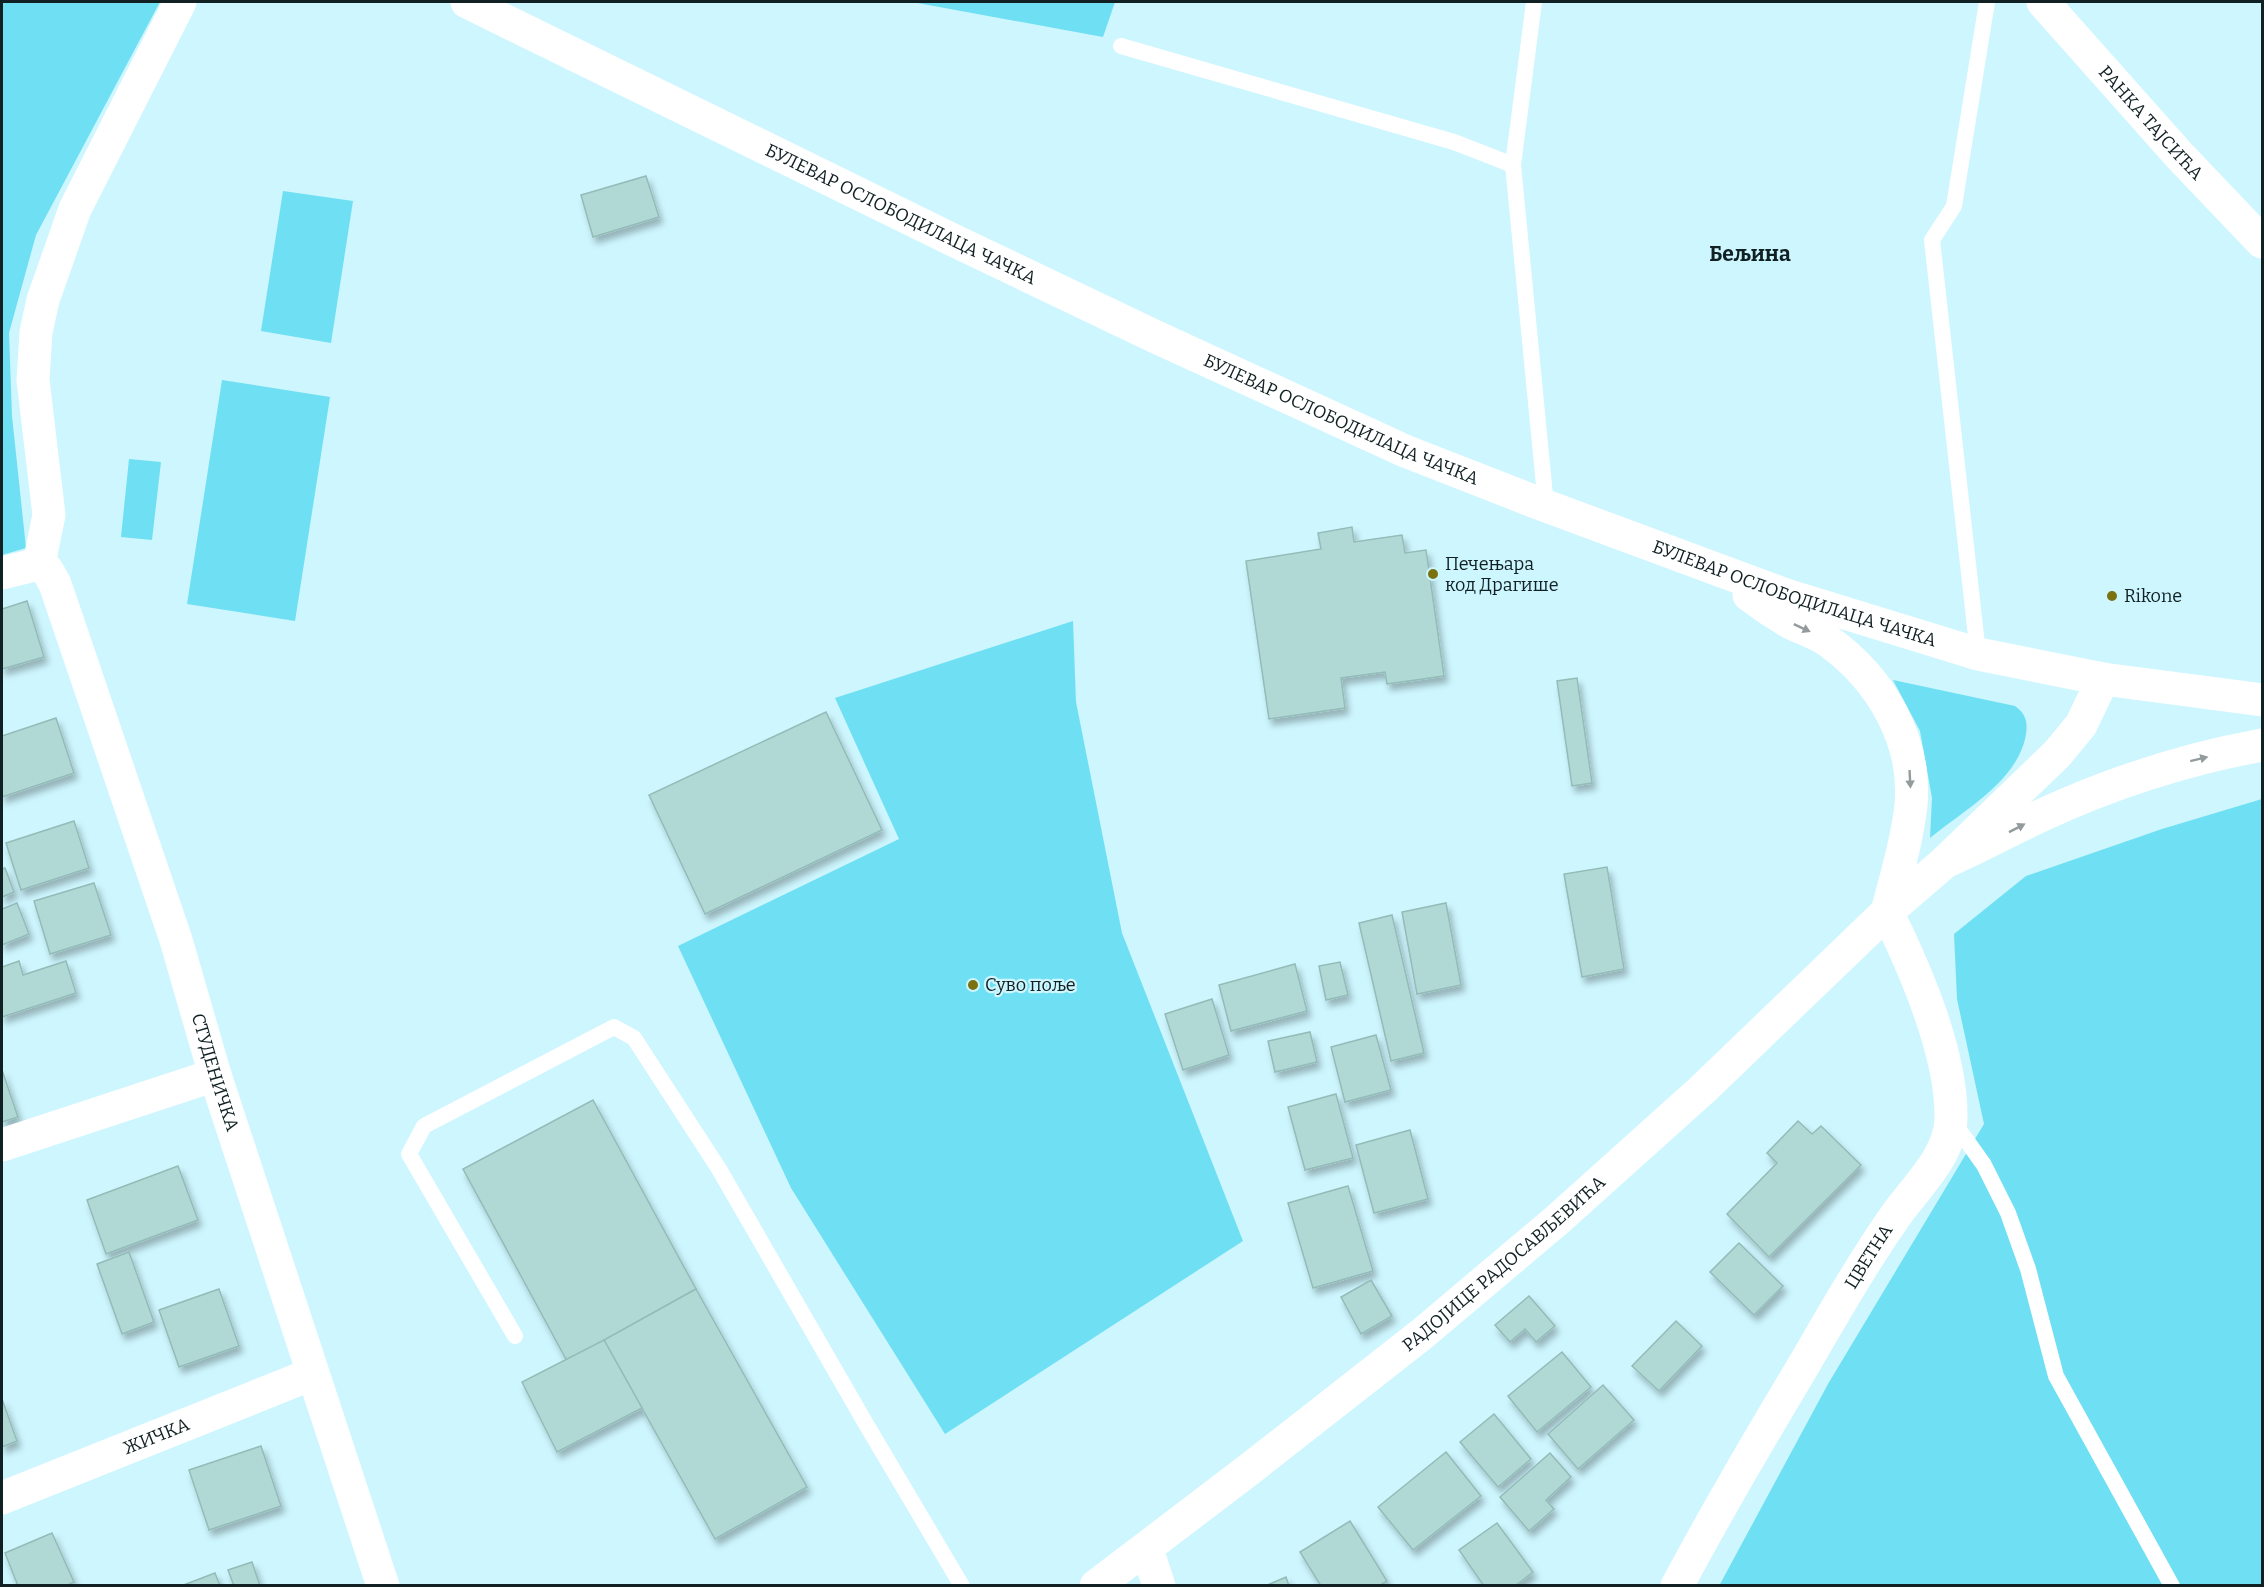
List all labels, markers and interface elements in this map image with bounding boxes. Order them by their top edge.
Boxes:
street label: РАНКА ТАЈСИЋА [2094,61,2208,185]
street label: БУЛЕВАР ОСЛОБОДИЛАЦА ЧАЧКА [762,139,1040,289]
district label: Бељина [1709,241,1791,267]
street label: БУЛЕВАР ОСЛОБОДИЛАЦА ЧАЧКА [1200,349,1482,490]
street label: БУЛЕВАР ОСЛОБОДИЛАЦА ЧАЧКА [1649,535,1939,652]
place label: Печењара код Драгише [1445,553,1559,596]
marker: Печењара код Драгише [1426,567,1440,581]
place label: Rikone [2124,585,2182,607]
marker: Rikone [2105,589,2119,603]
one-way arrow [1794,623,1811,632]
one-way arrow [2190,754,2208,764]
one-way arrow [1906,769,1915,788]
one-way arrow [2008,823,2025,833]
place label: Суво поље [985,974,1076,996]
marker: Суво поље [966,978,980,992]
street label: СТУДЕНИЧКА [187,1011,244,1134]
street label: РАДОЈИЦЕ РАДОСАВЉЕВИЋА [1398,1171,1610,1356]
street label: ЦВЕТНА [1840,1220,1897,1293]
street label: ЖИЧКА [120,1413,193,1459]

